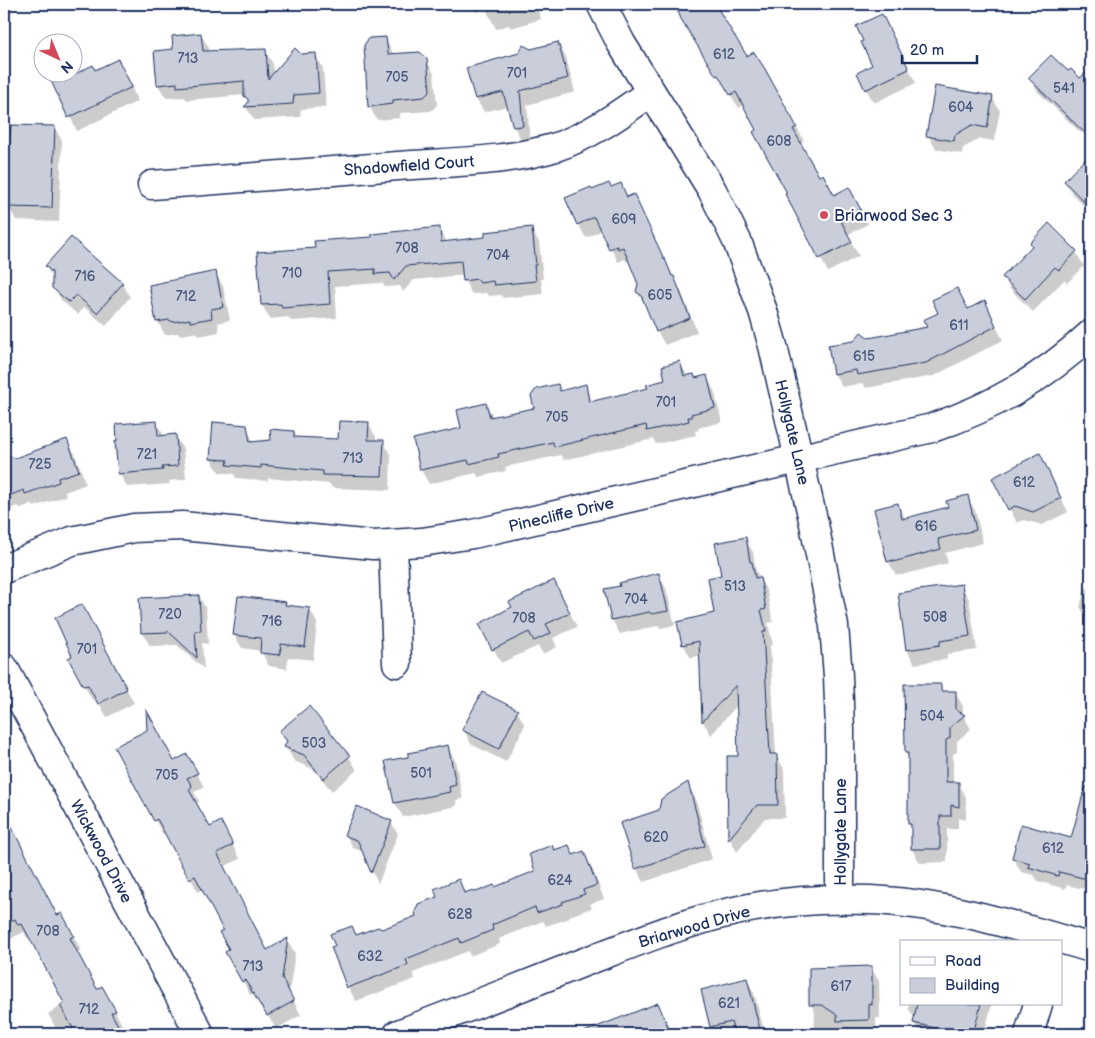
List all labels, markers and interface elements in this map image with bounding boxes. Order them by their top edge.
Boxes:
north arrow [32,32,82,82]
scale bar [902,32,978,64]
text: 20 m [910,41,944,60]
house number: 612 [713,46,736,63]
house number: 713 [178,50,198,67]
text: N [57,57,76,77]
house number: 701 [507,65,527,82]
house number: 705 [385,69,409,86]
house number: 541 [1053,80,1075,97]
house number: 604 [948,99,974,116]
house number: 608 [767,133,791,150]
street label: Shadowfield Court [343,152,475,181]
place label: Briarwood Sec 3 [834,207,953,226]
marker: Briarwood Sec 3 [818,209,830,221]
house number: 609 [612,211,636,228]
house number: 708 [395,240,419,257]
house number: 704 [486,247,510,264]
house number: 710 [282,265,302,282]
house number: 716 [75,268,96,285]
house number: 605 [648,287,672,304]
house number: 712 [176,288,197,305]
house number: 611 [949,317,969,334]
house number: 615 [853,348,875,365]
street label: Hollygate Lane [770,378,813,487]
house number: 701 [656,394,676,411]
house number: 705 [545,409,569,426]
house number: 721 [137,446,157,463]
house number: 713 [343,450,363,467]
house number: 725 [28,456,52,473]
house number: 612 [1013,474,1036,491]
street label: Pinecliffe Drive [507,494,616,537]
house number: 616 [915,518,938,535]
house number: 513 [724,578,746,595]
house number: 704 [624,591,648,608]
house number: 720 [158,606,182,623]
house number: 508 [923,609,947,626]
house number: 708 [512,610,536,627]
house number: 716 [262,613,283,630]
house number: 701 [77,641,97,658]
house number: 504 [920,708,945,725]
house number: 503 [302,735,326,752]
house number: 501 [410,765,432,782]
house number: 705 [155,767,179,784]
street label: Hollygate Lane [832,778,851,886]
street label: Wickwood Drive [66,797,136,907]
house number: 620 [643,829,669,846]
house number: 612 [1042,840,1065,857]
house number: 624 [547,872,573,889]
street label: Briarwood Drive [636,902,753,952]
house number: 628 [448,906,472,923]
house number: 708 [36,923,60,940]
legend [900,940,1062,1006]
house number: 632 [357,948,383,965]
text: Road [945,952,981,971]
house number: 713 [243,958,263,975]
text: Building [945,976,1000,995]
house number: 617 [831,978,852,995]
house number: 621 [718,995,740,1012]
house number: 712 [79,1001,100,1018]

